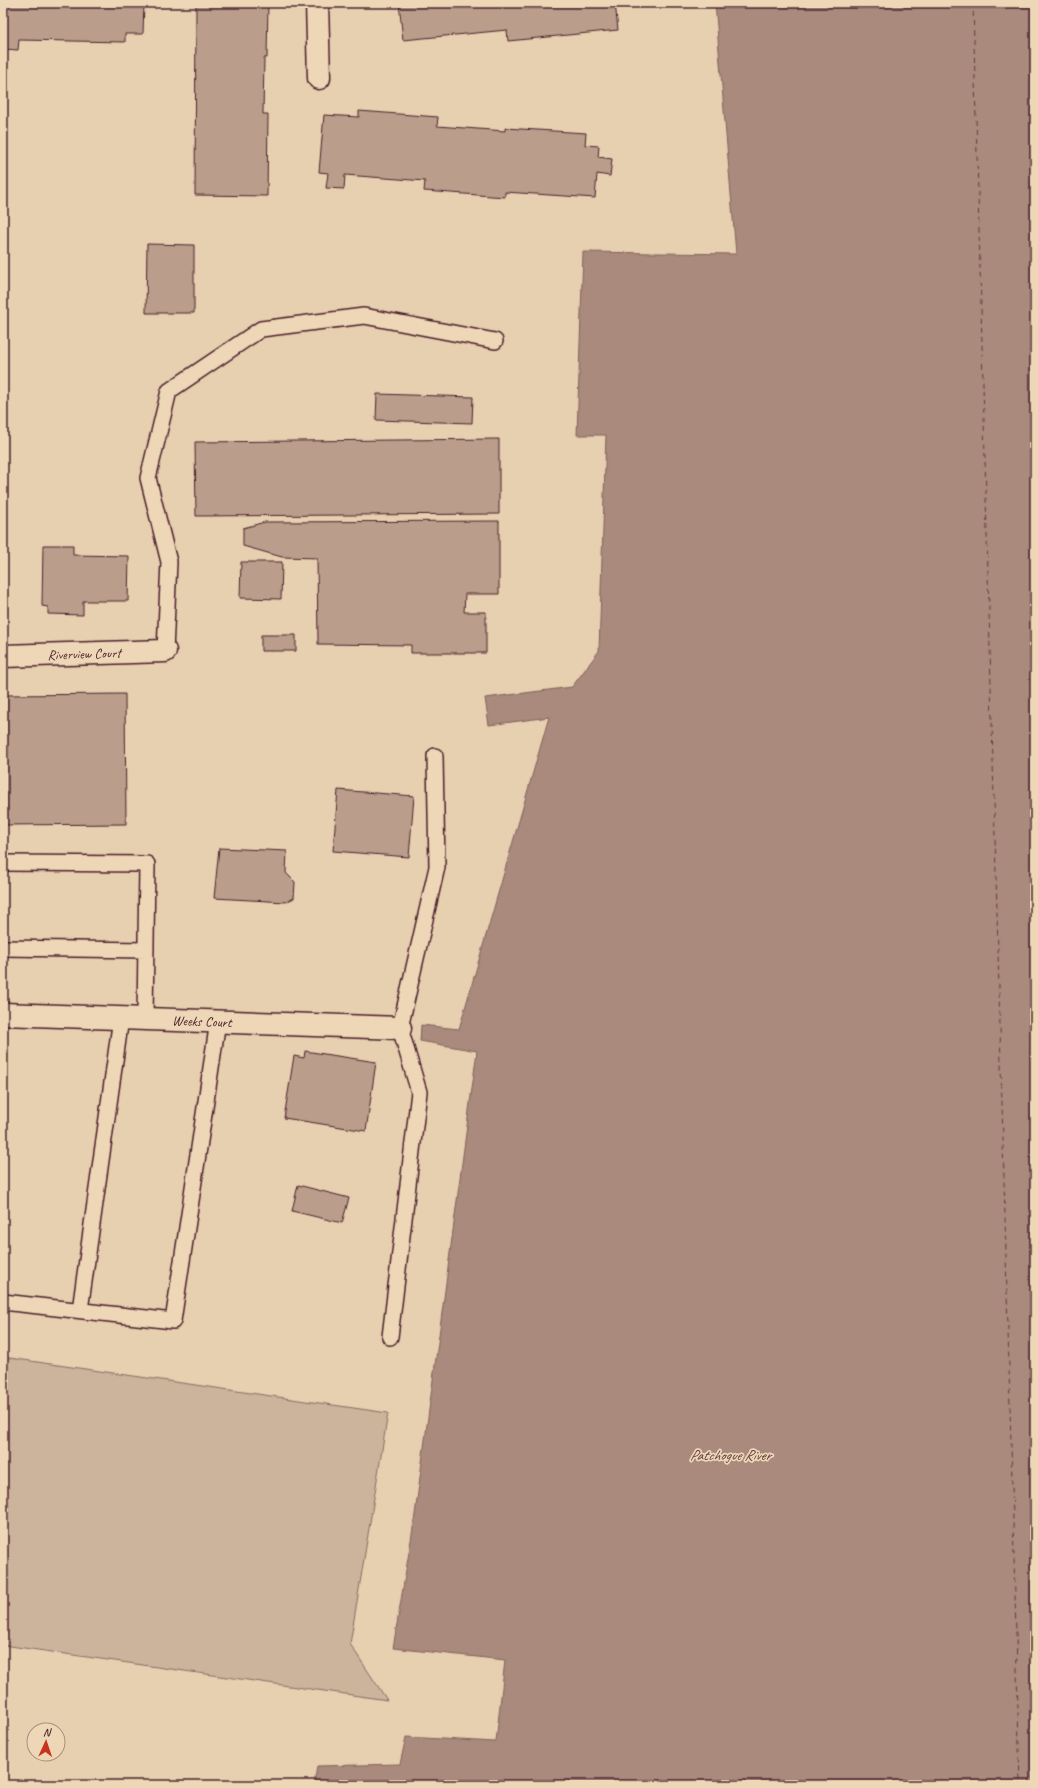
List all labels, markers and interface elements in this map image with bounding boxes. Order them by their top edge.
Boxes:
street label: Riverview Court [47,644,123,664]
street label: Weeks Court [172,1012,233,1031]
water label: Patchogue River [690,1446,773,1465]
north arrow [26,1722,66,1762]
text: N [43,1725,52,1739]

